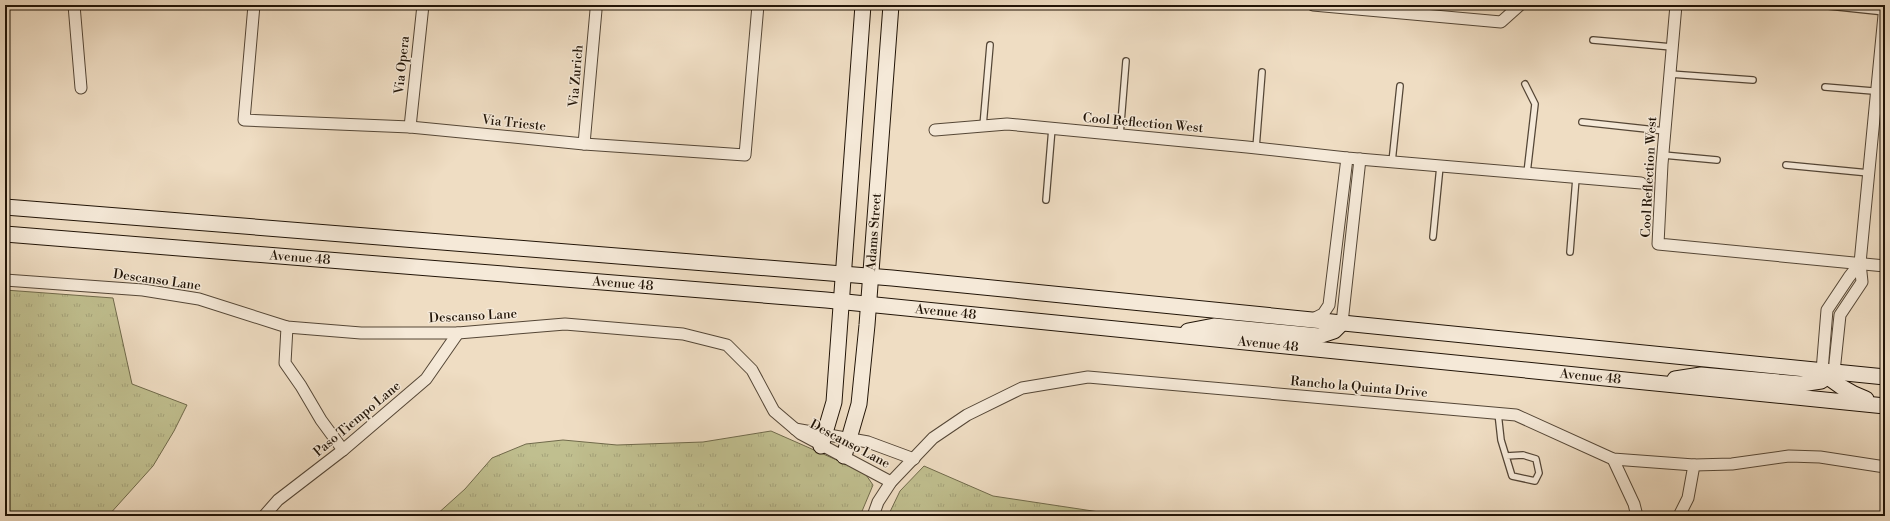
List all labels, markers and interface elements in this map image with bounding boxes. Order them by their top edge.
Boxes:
street label: Via Opera [391,35,413,96]
street label: Via Zurich [565,44,587,109]
street label: Cool Reflection West [1082,110,1204,136]
street label: Via Trieste [480,112,547,134]
street label: Cool Reflection West [1638,116,1660,238]
street label: Adams Street [863,192,885,272]
street label: Avenue 48 [268,247,331,268]
street label: Descanso Lane [112,266,202,294]
street label: Avenue 48 [591,273,654,294]
street label: Avenue 48 [913,301,977,323]
street label: Descanso Lane [428,306,518,326]
street label: Avenue 48 [1236,333,1299,355]
street label: Avenue 48 [1558,365,1622,388]
street label: Rancho la Quinta Drive [1290,373,1429,401]
street label: Paso Tiempo Lane [310,378,404,460]
street label: Descanso Lane [807,416,893,472]

